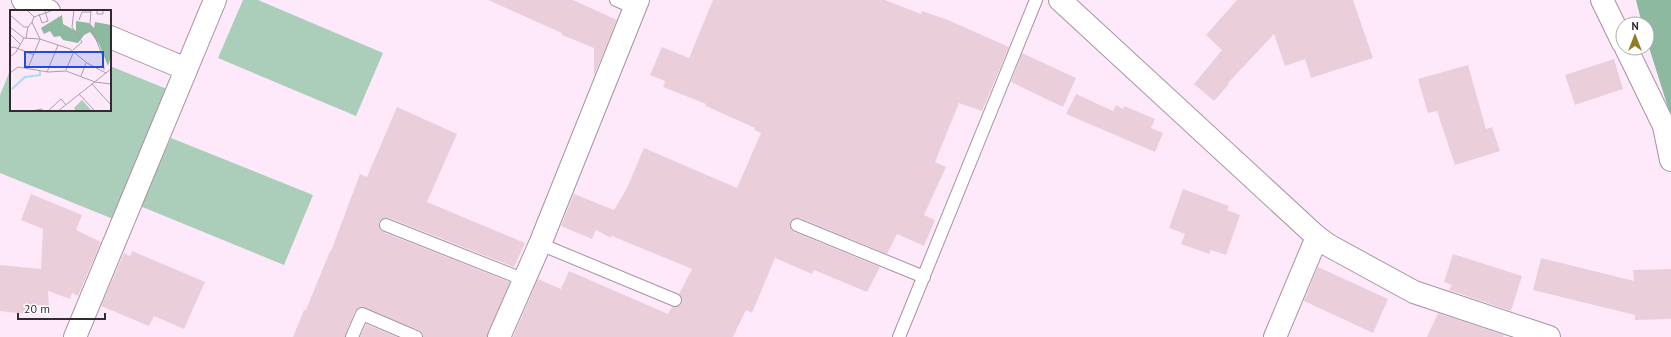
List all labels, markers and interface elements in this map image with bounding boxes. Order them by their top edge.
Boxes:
inset map [10,10,111,111]
north arrow [1615,16,1655,56]
text: N [1631,19,1639,33]
scale bar [18,295,105,321]
text: 20 m [24,301,50,316]

